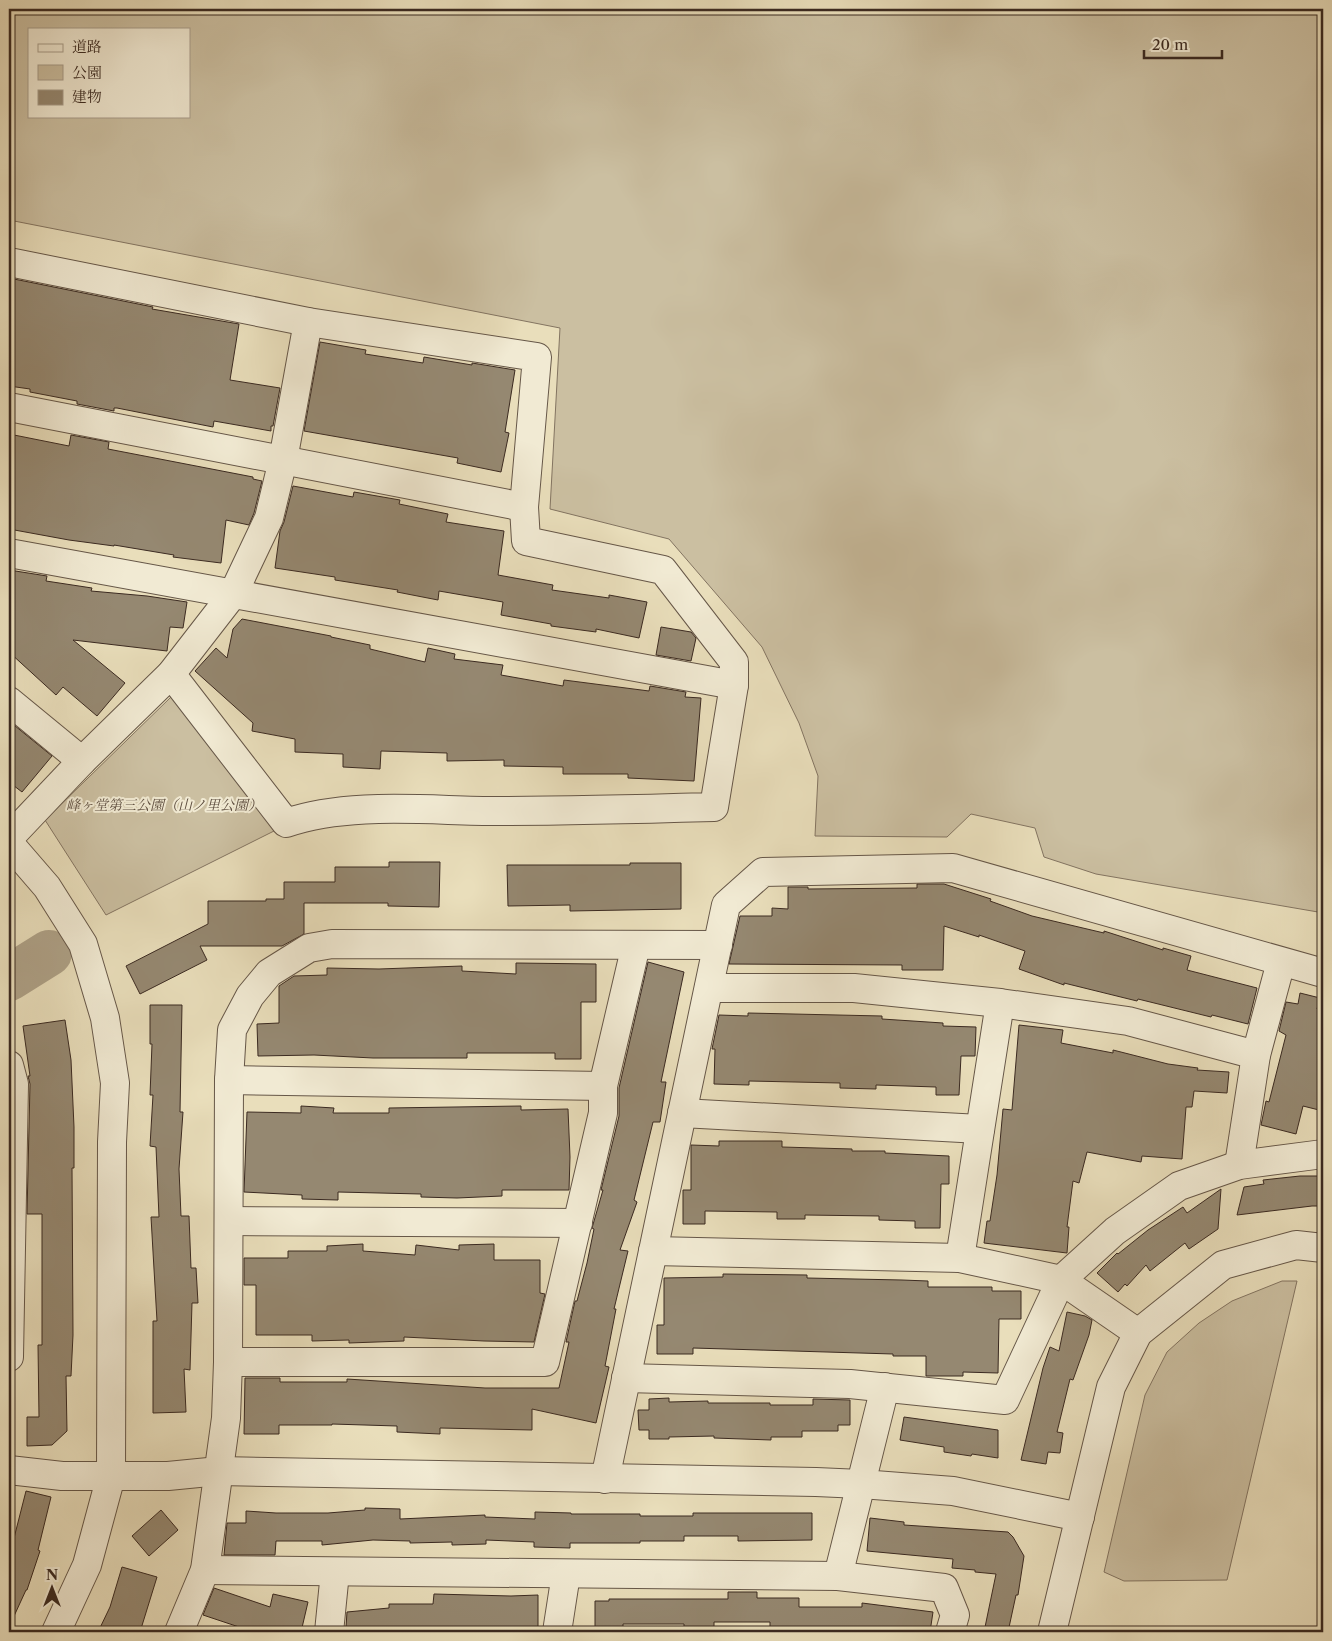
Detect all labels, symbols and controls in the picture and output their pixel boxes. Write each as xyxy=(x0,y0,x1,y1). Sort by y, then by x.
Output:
legend xyxy=(28,28,190,118)
scale bar xyxy=(1144,28,1222,60)
text: 20 m xyxy=(1152,35,1188,54)
text: 道路 xyxy=(72,37,102,56)
text: 公園 xyxy=(72,63,102,82)
text: 建物 xyxy=(72,87,102,106)
park label: 峰ヶ堂第三公園（山ノ里公園） xyxy=(66,796,262,814)
north arrow xyxy=(28,1564,78,1614)
text: N xyxy=(46,1566,58,1584)

